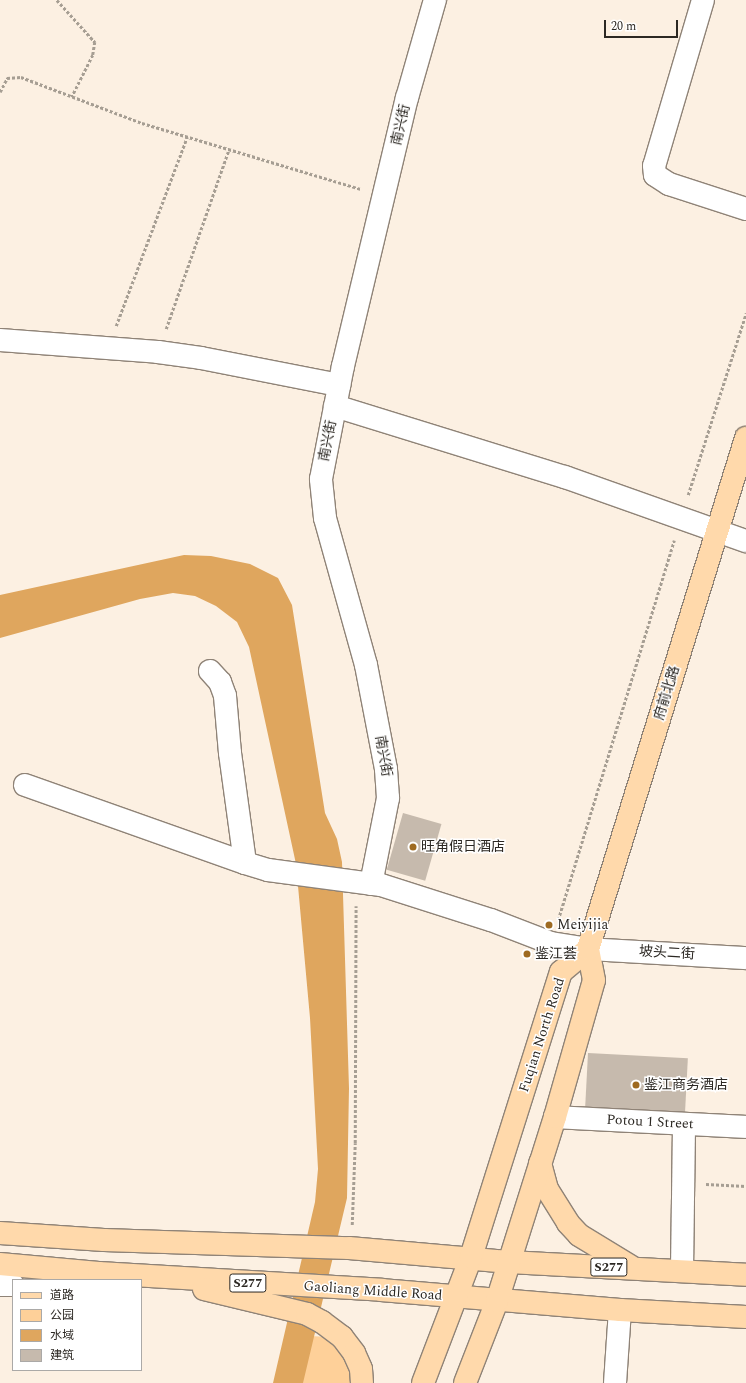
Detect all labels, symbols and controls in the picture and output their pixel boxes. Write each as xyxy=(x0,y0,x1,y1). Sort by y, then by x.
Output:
scale bar xyxy=(606,12,680,38)
text: 20 m xyxy=(611,17,636,36)
street label: 南兴街 xyxy=(388,103,414,147)
street label: 南兴街 xyxy=(316,419,340,463)
street label: 府前北路 xyxy=(651,664,683,722)
street label: 南兴街 xyxy=(371,734,395,778)
place label: 旺角假日酒店 xyxy=(421,839,505,855)
marker: 旺角假日酒店 xyxy=(408,842,418,852)
place label: Meiyijia xyxy=(557,917,608,933)
marker: Meiyijia xyxy=(544,920,554,930)
street label: 坡头二街 xyxy=(639,943,695,963)
place label: 鉴江荟 xyxy=(535,946,577,962)
marker: 鉴江荟 xyxy=(522,949,532,959)
street label: Fuqian North Road xyxy=(516,976,568,1094)
place label: 鉴江商务酒店 xyxy=(644,1077,728,1093)
marker: 鉴江商务酒店 xyxy=(631,1080,641,1090)
street label: Potou 1 Street xyxy=(606,1111,694,1133)
road number: S277 xyxy=(590,1256,628,1278)
road number: S277 xyxy=(229,1272,267,1294)
street label: Gaoliang Middle Road xyxy=(303,1278,443,1304)
legend xyxy=(12,1279,142,1371)
text: 道路 xyxy=(50,1286,74,1305)
text: 公园 xyxy=(50,1306,74,1325)
text: 水域 xyxy=(50,1326,74,1345)
text: 建筑 xyxy=(50,1346,74,1365)

